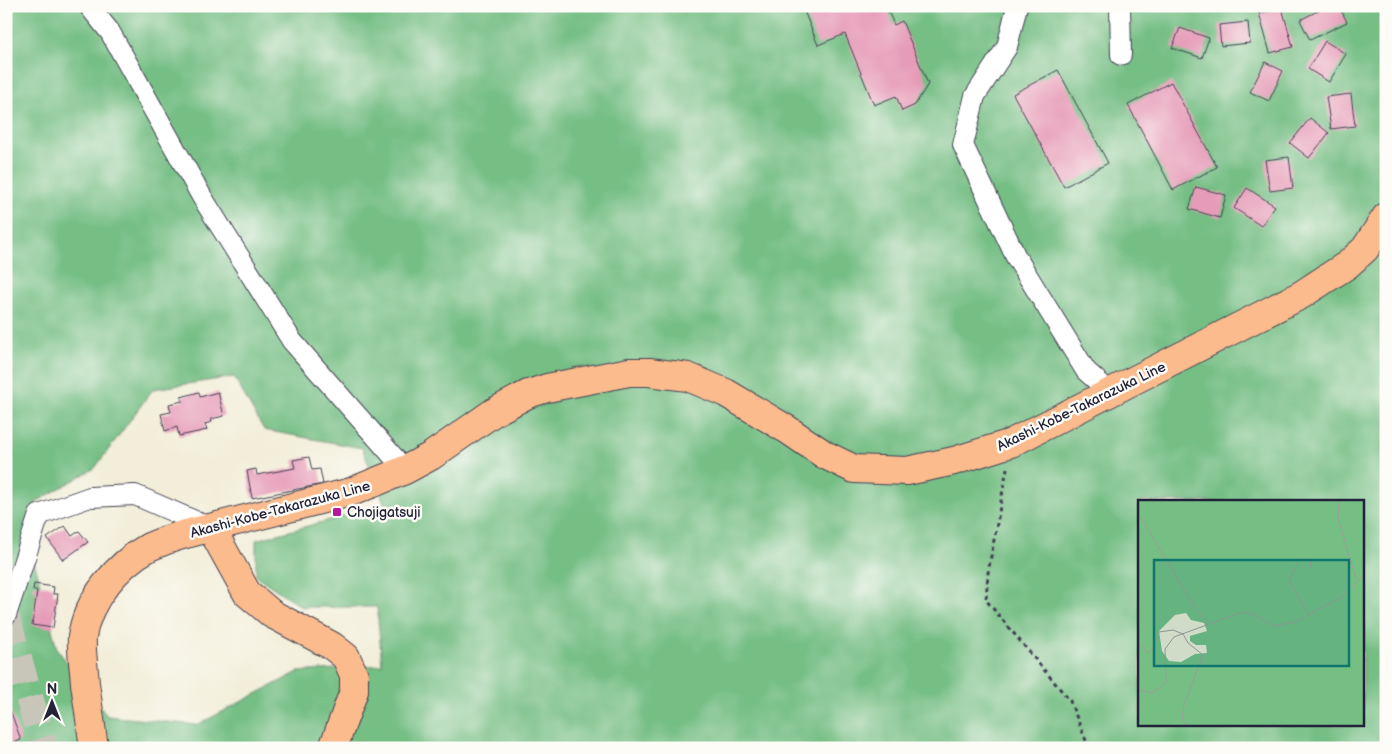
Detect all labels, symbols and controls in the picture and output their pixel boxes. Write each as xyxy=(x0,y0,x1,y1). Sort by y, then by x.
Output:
street label: Akashi-Kobe-Takarazuka Line xyxy=(994,358,1168,455)
street label: Akashi-Kobe-Takarazuka Line xyxy=(188,477,372,542)
inset map xyxy=(1138,500,1364,726)
place label: Chojigatsuji xyxy=(347,504,421,521)
marker: Chojigatsuji xyxy=(331,506,343,518)
north arrow xyxy=(28,676,78,726)
text: N xyxy=(47,681,57,698)

